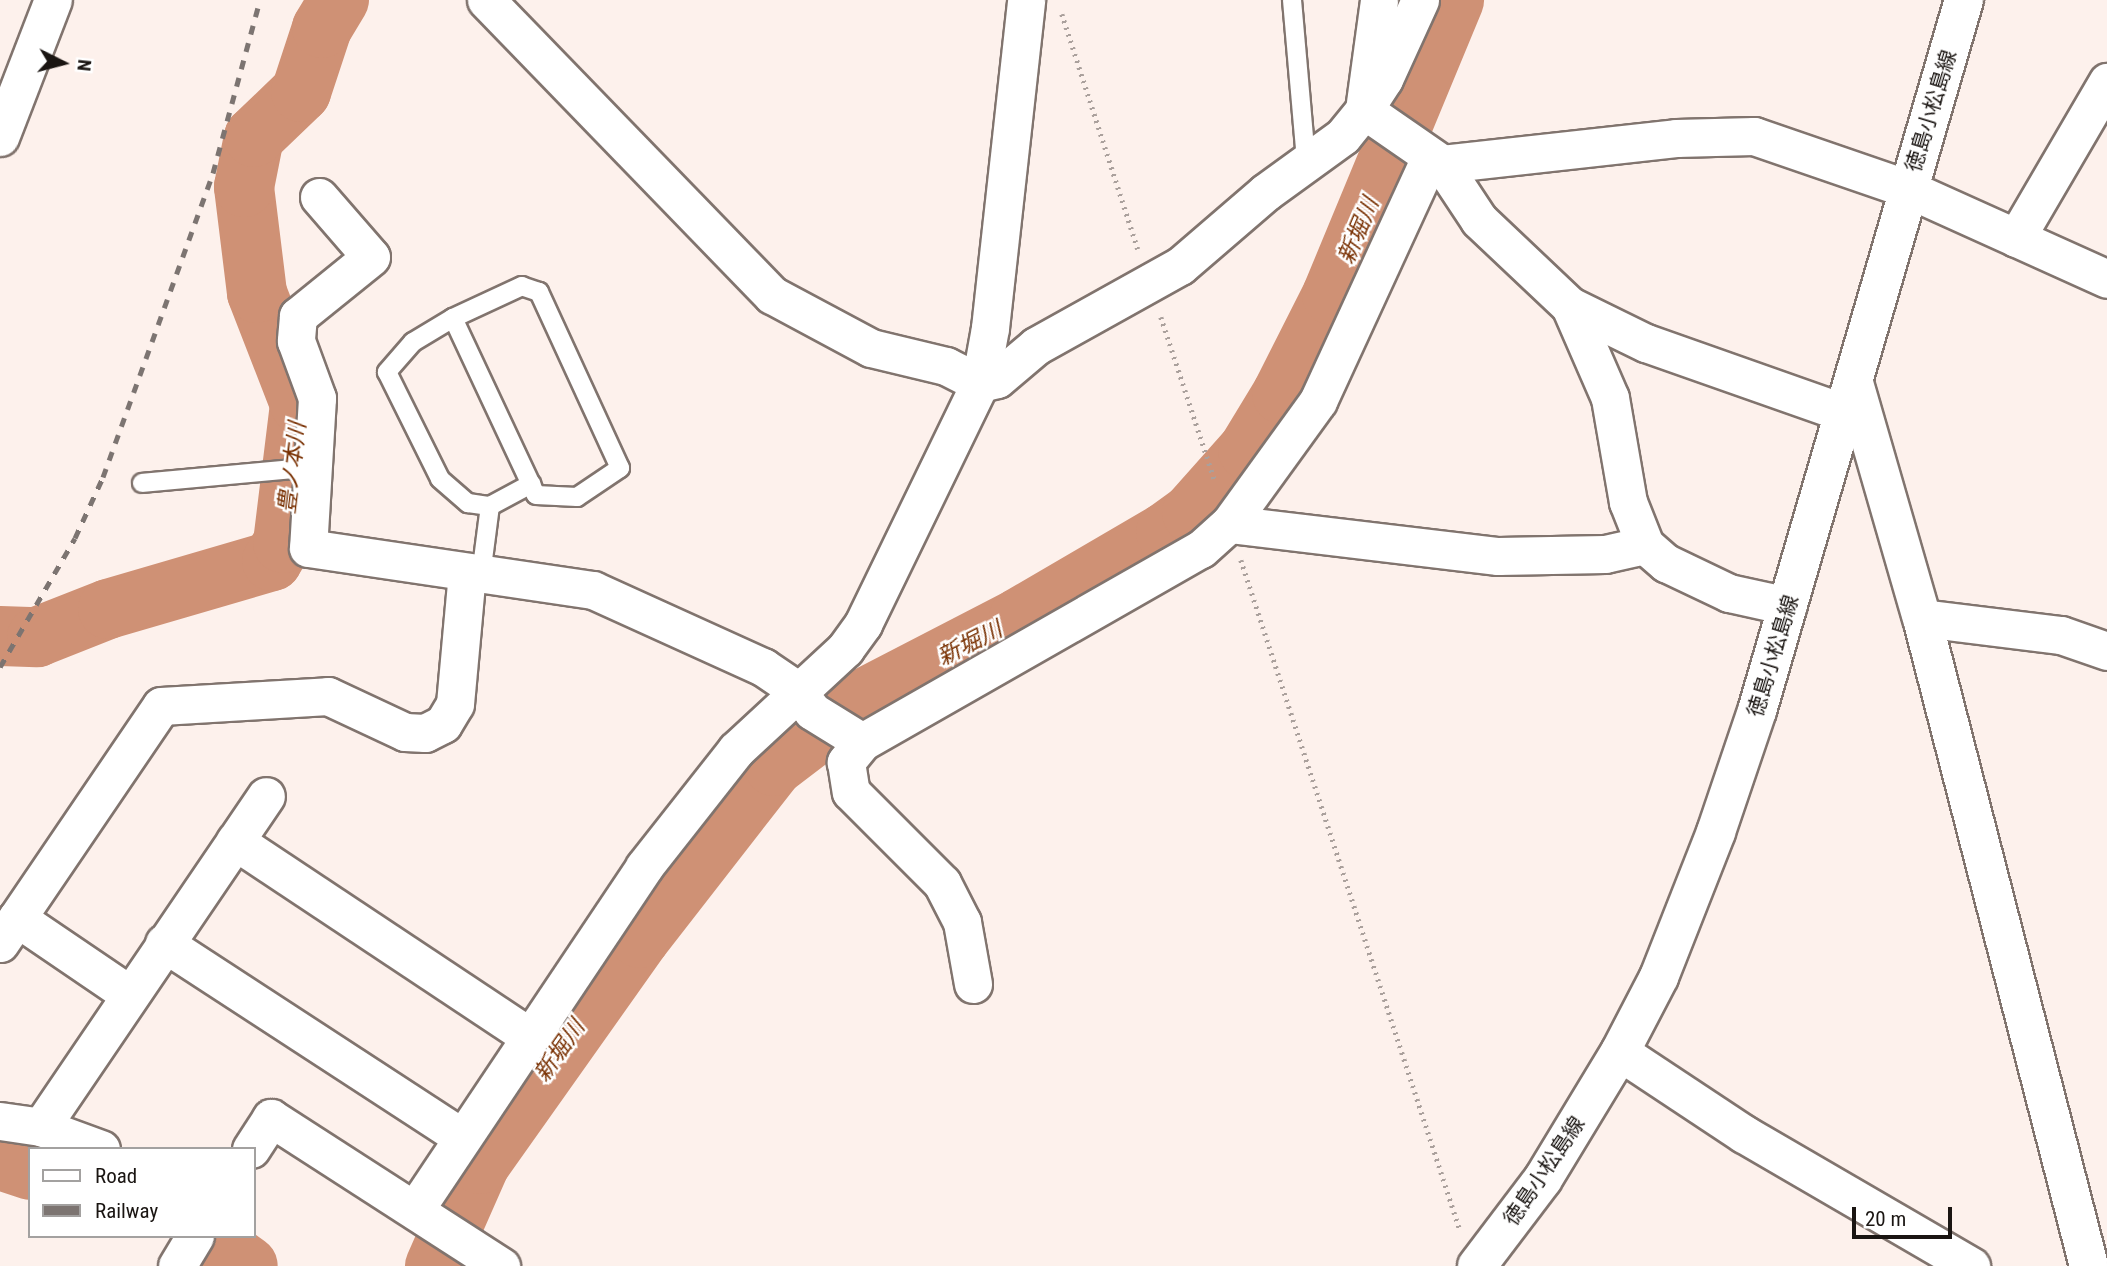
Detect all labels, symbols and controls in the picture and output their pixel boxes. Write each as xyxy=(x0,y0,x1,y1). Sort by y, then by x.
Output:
north arrow xyxy=(28,28,98,98)
street label: 徳島小松島線 xyxy=(1901,47,1961,175)
text: N xyxy=(72,58,96,72)
water label: 新堀川 xyxy=(1333,194,1385,268)
water label: 豊ノ本川 xyxy=(274,421,312,515)
street label: 徳島小松島線 xyxy=(1743,592,1803,720)
water label: 新堀川 xyxy=(933,616,1007,672)
water label: 新堀川 xyxy=(529,1015,591,1087)
street label: 徳島小松島線 xyxy=(1498,1112,1590,1230)
legend xyxy=(28,1147,256,1238)
text: Road xyxy=(95,1164,137,1188)
scale bar xyxy=(1855,1192,1955,1236)
text: Railway xyxy=(95,1199,158,1223)
text: 20 m xyxy=(1865,1207,1906,1231)

